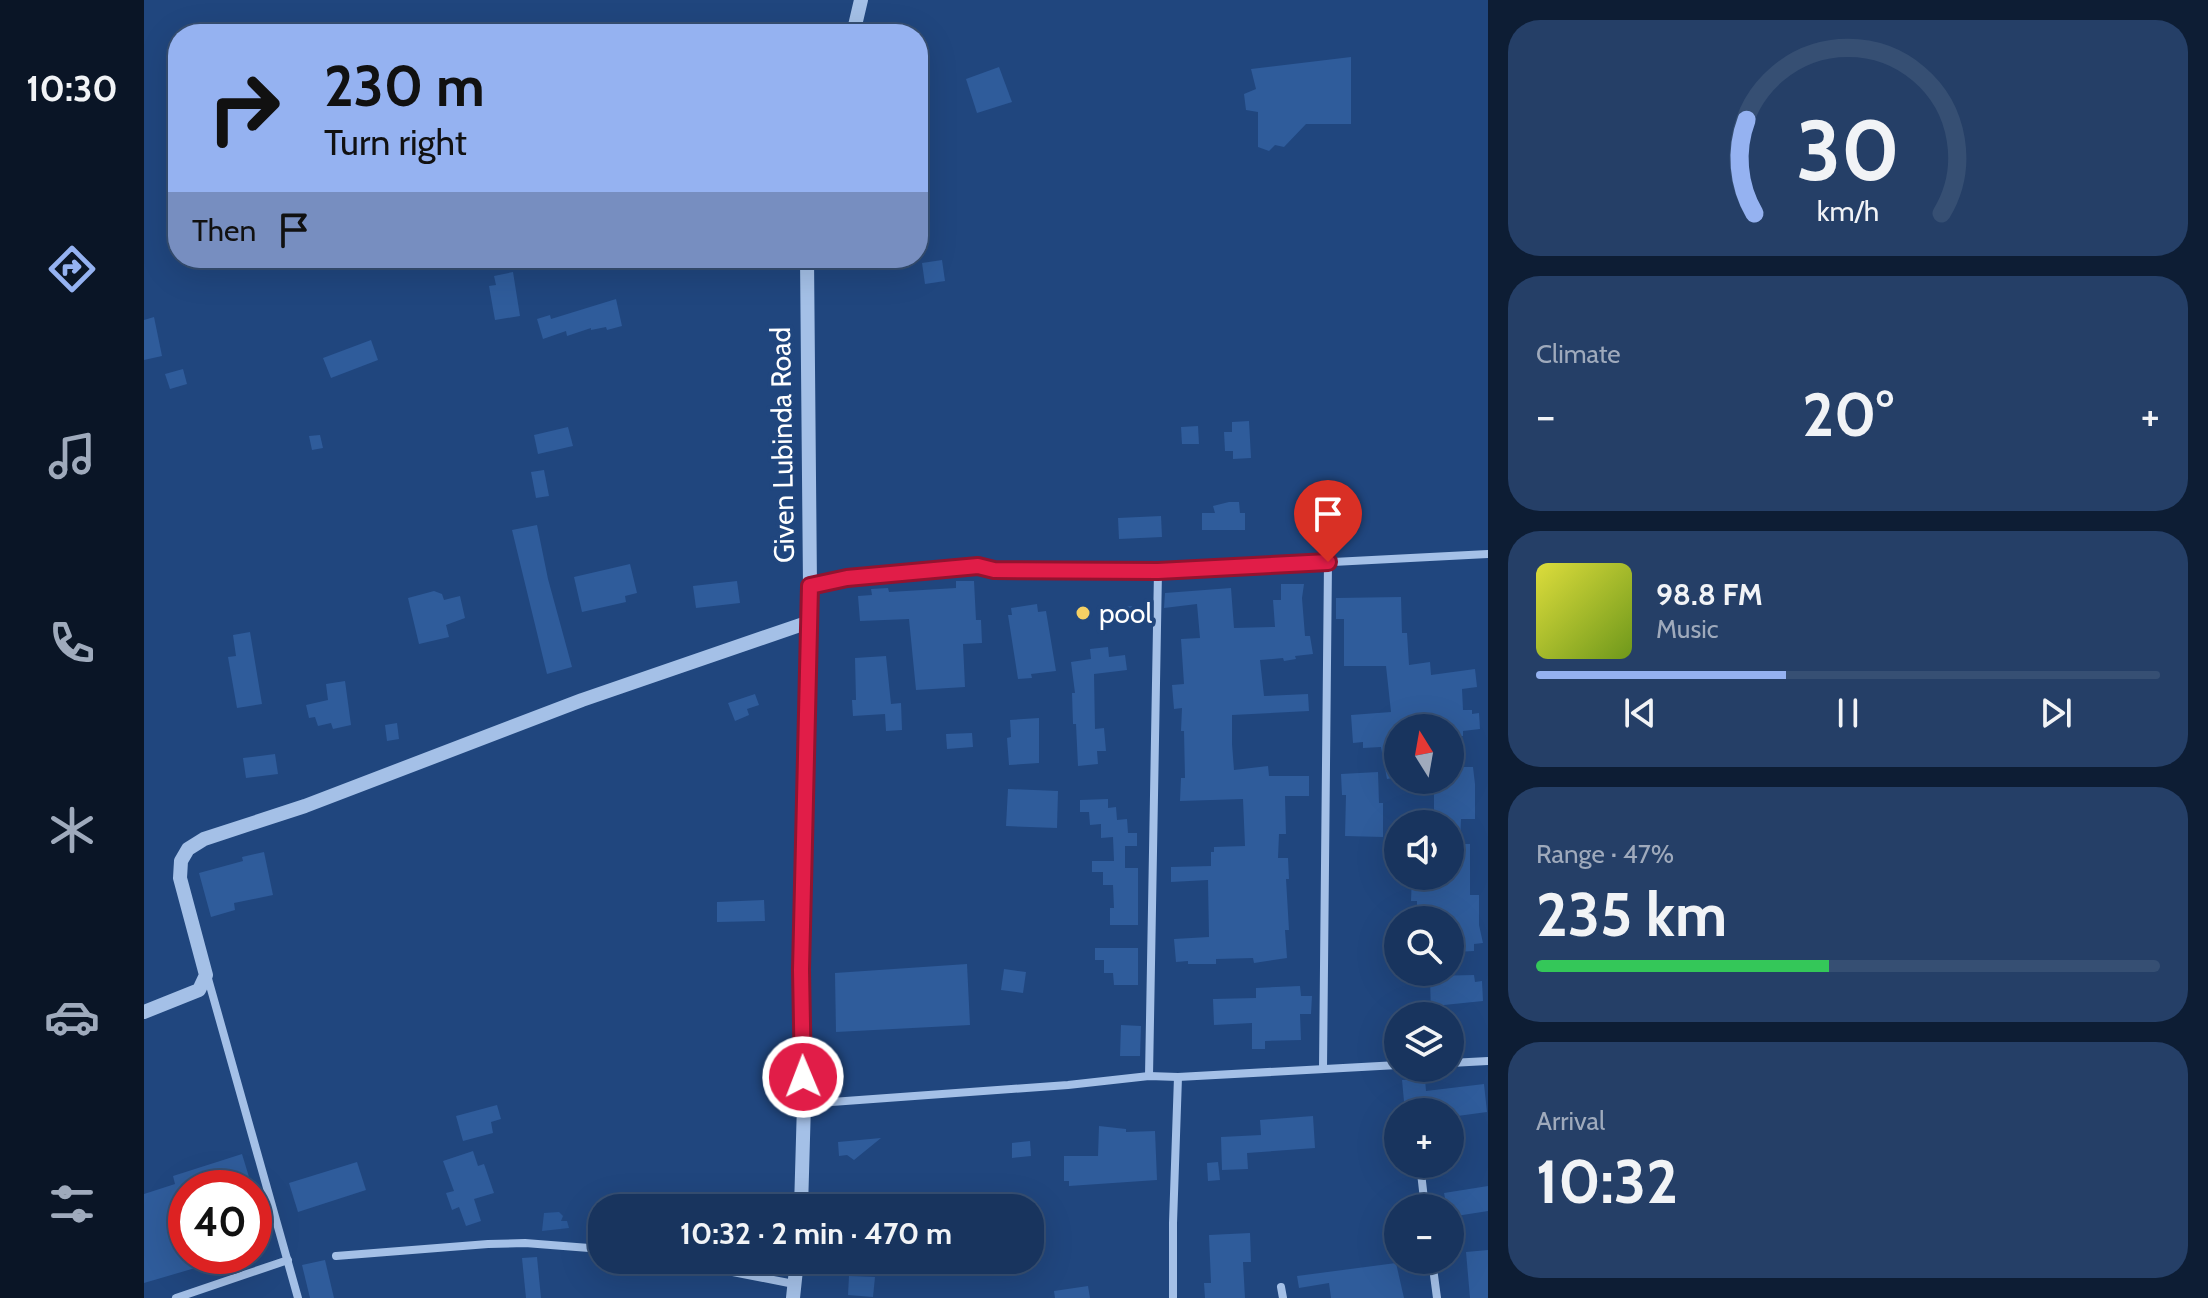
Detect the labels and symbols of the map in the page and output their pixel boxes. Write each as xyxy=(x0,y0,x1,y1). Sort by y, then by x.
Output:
street label: Given Lubinda Road xyxy=(763,327,801,563)
pin xyxy=(1294,480,1362,562)
place label: pool xyxy=(1099,596,1152,630)
marker: pool xyxy=(1074,604,1092,622)
north arrow xyxy=(1384,714,1464,794)
position arrow xyxy=(761,1035,845,1119)
speed limit sign: 40 xyxy=(168,1170,272,1274)

